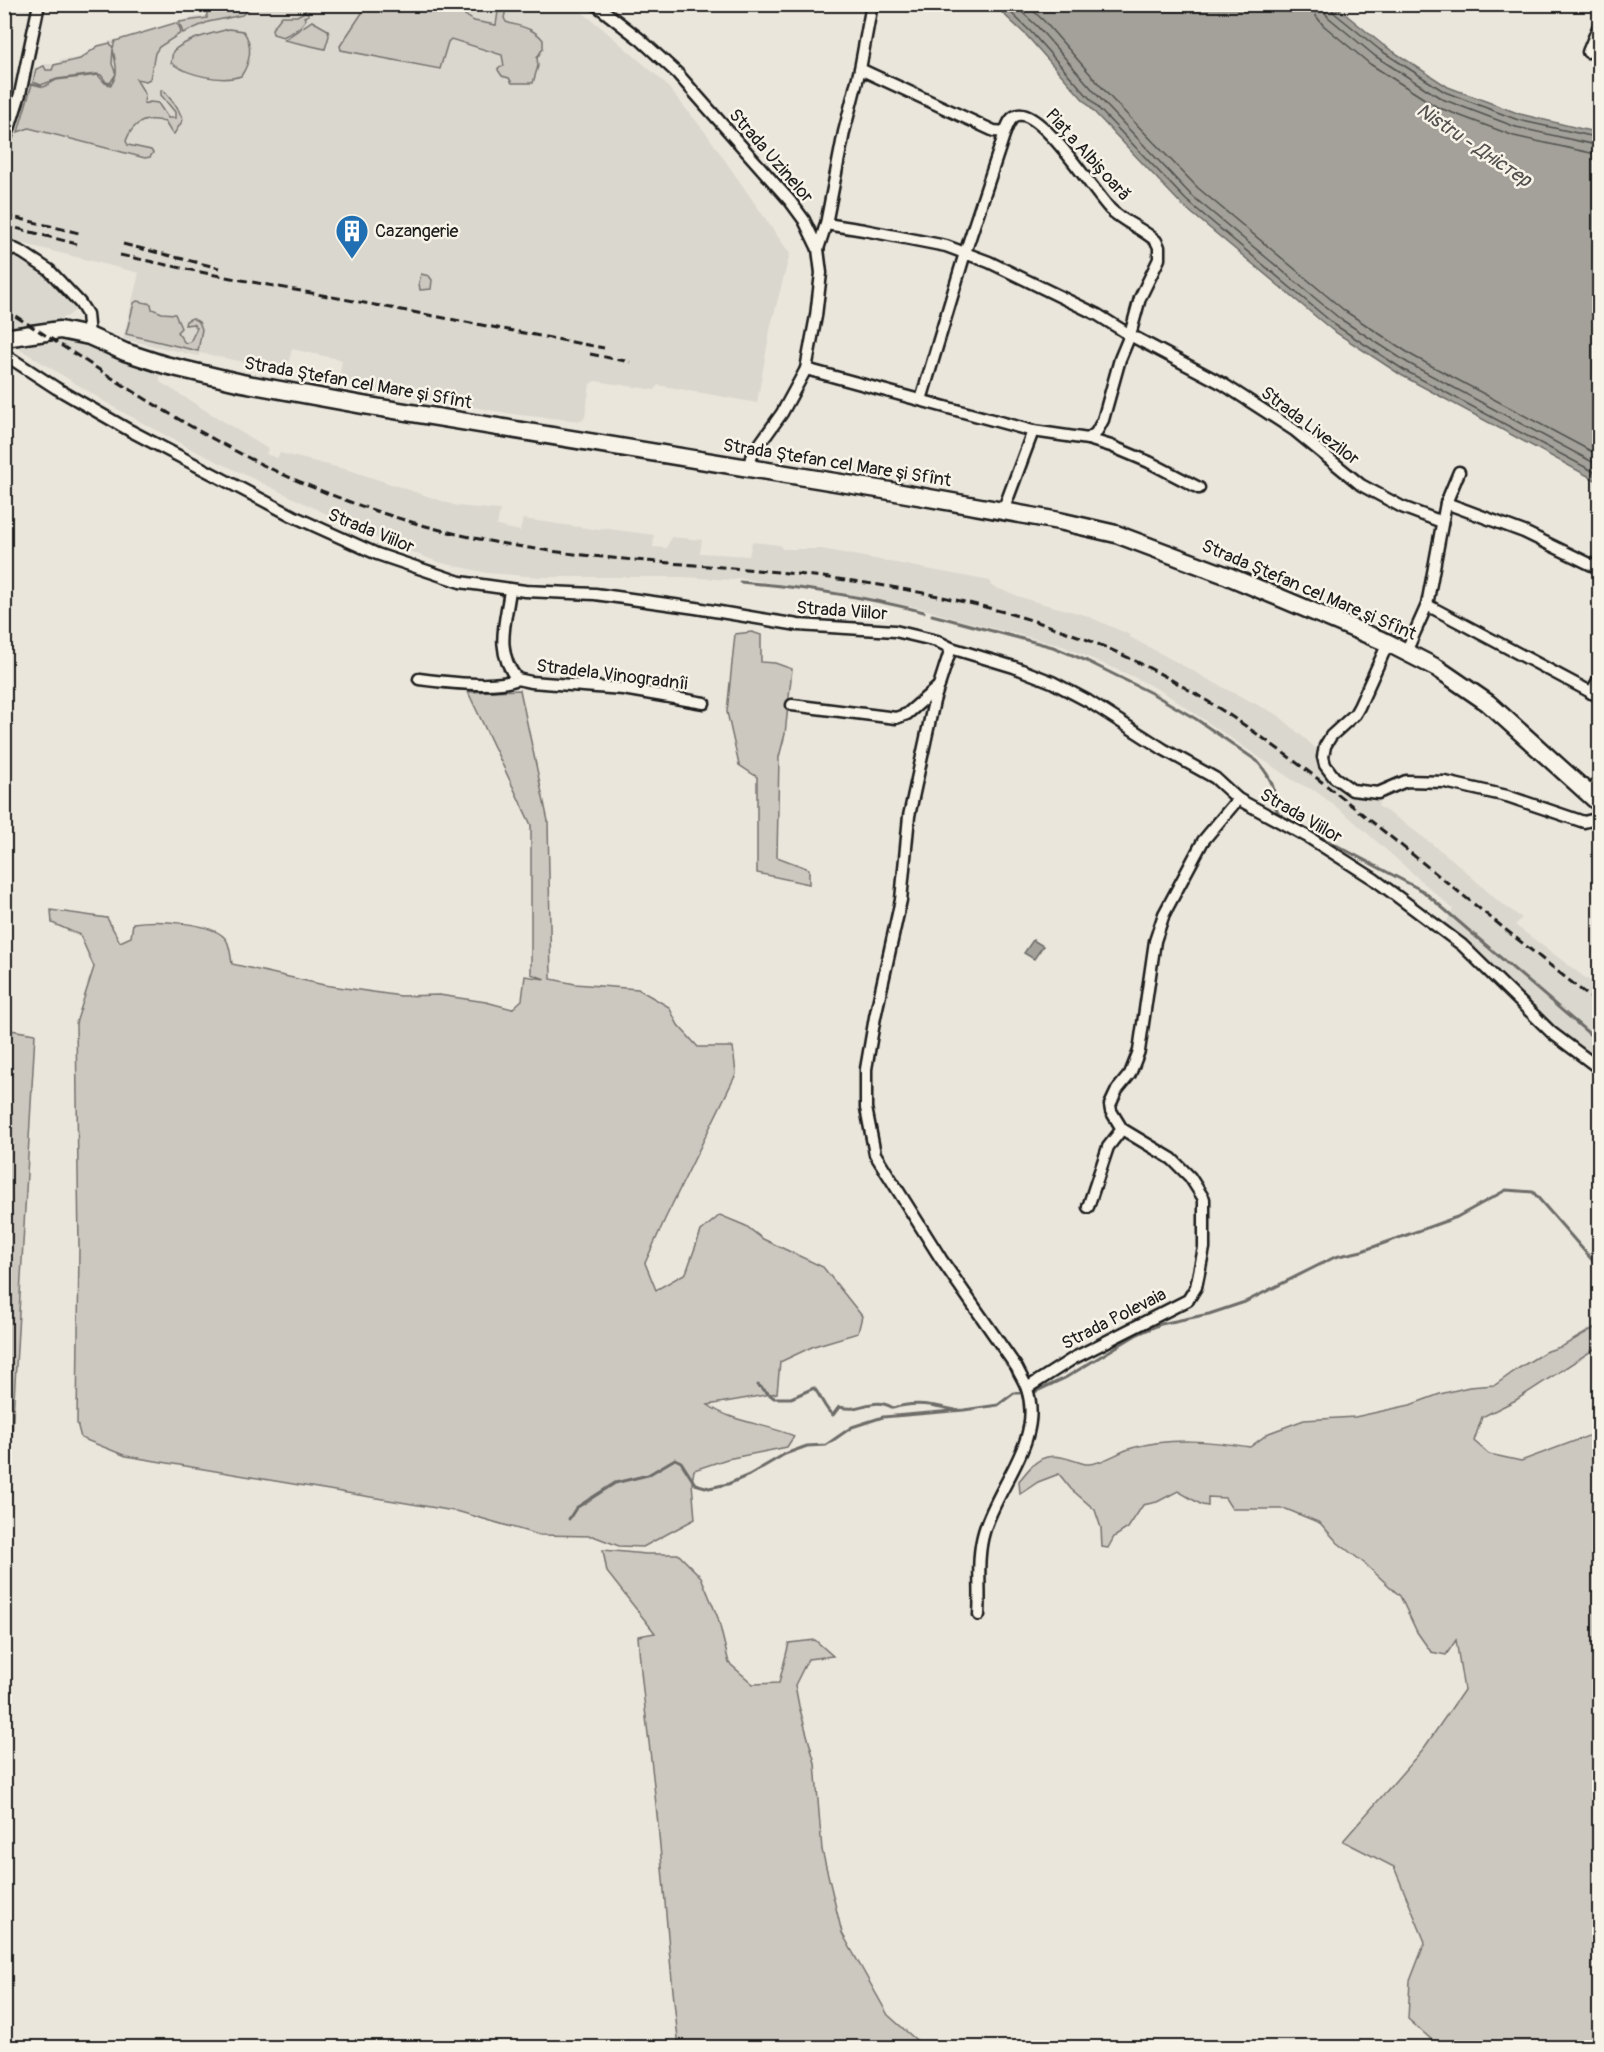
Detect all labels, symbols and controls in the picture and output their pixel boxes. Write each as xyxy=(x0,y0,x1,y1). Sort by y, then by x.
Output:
water label: Nistru - Дністер xyxy=(1412,97,1537,193)
street label: Strada Uzinelor xyxy=(724,104,819,208)
street label: Piața Albișoară xyxy=(1040,104,1136,206)
building icon: Cazangerie xyxy=(334,213,370,260)
place label: Cazangerie xyxy=(375,220,458,243)
street label: Strada Ştefan cel Mare şi Sfînt xyxy=(242,352,474,414)
street label: Strada Livezilor xyxy=(1256,381,1364,471)
street label: Strada Ştefan cel Mare şi Sfînt xyxy=(721,434,954,493)
street label: Strada Viilor xyxy=(324,503,418,559)
street label: Strada Ştefan cel Mare şi Sfînt xyxy=(1198,534,1420,646)
street label: Strada Viilor xyxy=(796,596,889,626)
street label: Stradela Vinogradnîi xyxy=(535,654,689,696)
street label: Strada Viilor xyxy=(1256,783,1347,849)
street label: Strada Polevaia xyxy=(1058,1283,1170,1355)

